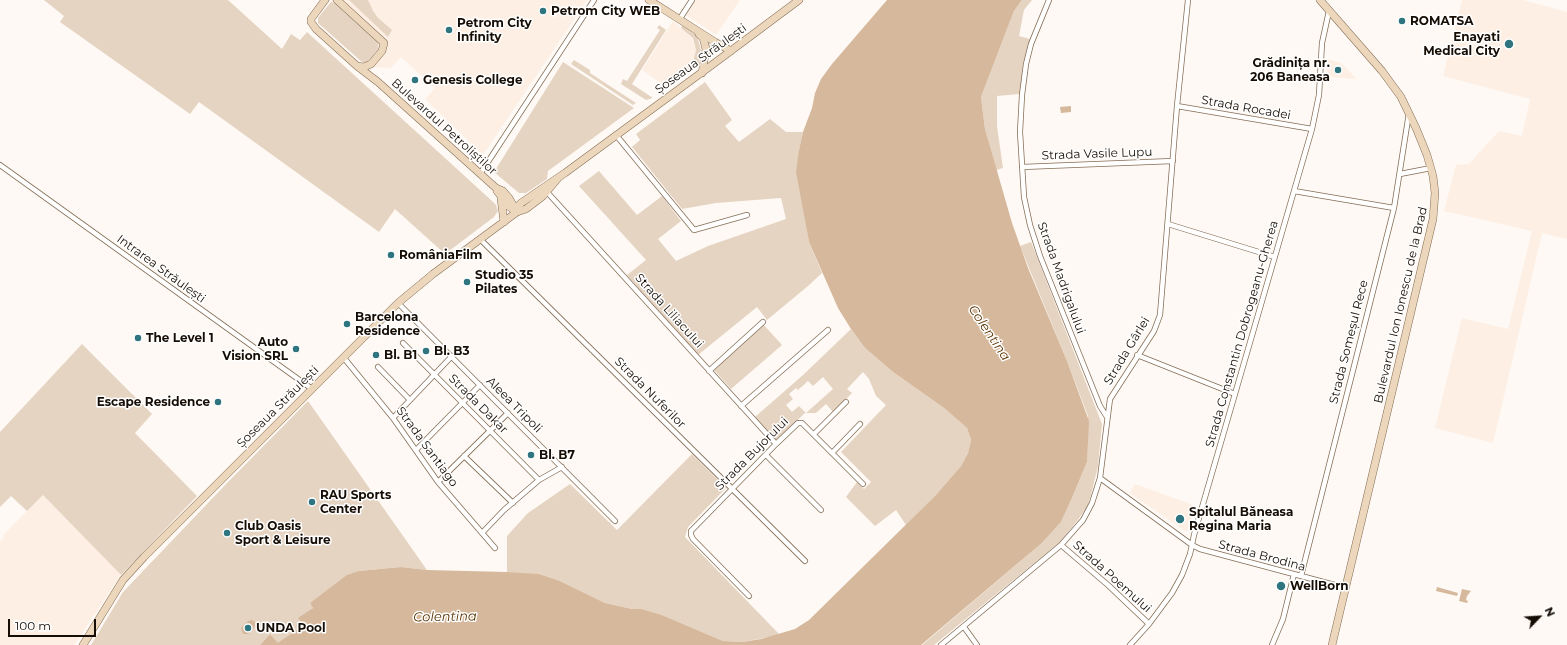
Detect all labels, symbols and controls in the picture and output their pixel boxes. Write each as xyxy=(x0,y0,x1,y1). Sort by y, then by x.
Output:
place label: Petrom City WEB xyxy=(551,4,660,18)
marker: Petrom City WEB xyxy=(538,6,548,16)
place label: ROMATSA xyxy=(1410,14,1473,28)
place label: Petrom City Infinity xyxy=(457,16,532,44)
marker: ROMATSA xyxy=(1397,16,1407,26)
street label: Șoseaua Străulești xyxy=(653,21,749,97)
marker: Petrom City Infinity xyxy=(444,25,454,35)
place label: Enayati Medical City xyxy=(1423,30,1500,58)
marker: Enayati Medical City xyxy=(1503,38,1515,50)
place label: Grădinița nr. 206 Baneasa xyxy=(1250,56,1330,84)
marker: Grădinița nr. 206 Baneasa xyxy=(1333,65,1343,75)
place label: Genesis College xyxy=(423,73,523,87)
marker: Genesis College xyxy=(410,75,420,85)
street label: Bulevardul Petroliștilor xyxy=(388,76,500,178)
street label: Strada Rocadei xyxy=(1200,93,1292,123)
street label: Strada Vasile Lupu xyxy=(1041,145,1153,163)
street label: Bulevardul Ion Ionescu de la Brad xyxy=(1371,205,1431,405)
street label: Strada Constantin Dobrogeanu-Gherea xyxy=(1203,219,1281,449)
street label: Strada Madrigalului xyxy=(1034,220,1088,336)
street label: Intrarea Străulești xyxy=(114,232,208,306)
place label: RomâniaFilm xyxy=(399,248,482,262)
marker: RomâniaFilm xyxy=(386,250,396,260)
place label: Studio 35 Pilates xyxy=(475,268,533,296)
street label: Strada Liliacului xyxy=(632,271,706,351)
marker: Studio 35 Pilates xyxy=(462,277,472,287)
street label: Strada Someșul Rece xyxy=(1327,279,1371,405)
water label: Colentina xyxy=(965,302,1013,364)
place label: Barcelona Residence xyxy=(355,310,420,338)
street label: Strada Gârlei xyxy=(1101,314,1153,388)
marker: Barcelona Residence xyxy=(342,319,352,329)
place label: The Level 1 xyxy=(146,331,214,345)
marker: The Level 1 xyxy=(133,333,143,343)
place label: Auto Vision SRL xyxy=(222,335,288,363)
marker: Auto Vision SRL xyxy=(291,344,301,354)
place label: Bl. B3 xyxy=(434,344,470,358)
marker: Bl. B3 xyxy=(421,346,431,356)
place label: Bl. B1 xyxy=(384,348,417,362)
marker: Bl. B1 xyxy=(371,350,381,360)
street label: Strada Nuferilor xyxy=(611,354,689,432)
street label: Șoseaua Străulești xyxy=(234,363,322,451)
street label: Strada Dakar xyxy=(445,371,511,437)
street label: Aleea Tripoli xyxy=(483,374,545,436)
place label: Escape Residence xyxy=(97,395,210,409)
marker: Escape Residence xyxy=(213,397,223,407)
street label: Strada Santiago xyxy=(393,404,461,490)
street label: Strada Bujorului xyxy=(712,414,792,494)
place label: Bl. B7 xyxy=(539,448,575,462)
marker: Bl. B7 xyxy=(526,450,536,460)
place label: RAU Sports Center xyxy=(320,488,391,516)
marker: RAU Sports Center xyxy=(307,497,317,507)
place label: Spitalul Băneasa Regina Maria xyxy=(1189,505,1293,533)
marker: Spitalul Băneasa Regina Maria xyxy=(1174,513,1186,525)
place label: Club Oasis Sport & Leisure xyxy=(235,519,331,547)
marker: Club Oasis Sport & Leisure xyxy=(222,528,232,538)
street label: Strada Brodina xyxy=(1217,537,1307,575)
street label: Strada Poemului xyxy=(1070,538,1154,616)
place label: WellBorn xyxy=(1290,579,1349,593)
marker: WellBorn xyxy=(1275,580,1287,592)
north arrow xyxy=(1519,597,1559,637)
text: N xyxy=(1542,605,1558,619)
water label: Colentina xyxy=(413,609,477,625)
scale bar xyxy=(10,611,98,637)
text: 100 m xyxy=(15,618,51,633)
place label: UNDA Pool xyxy=(256,621,326,635)
marker: UNDA Pool xyxy=(243,623,253,633)

